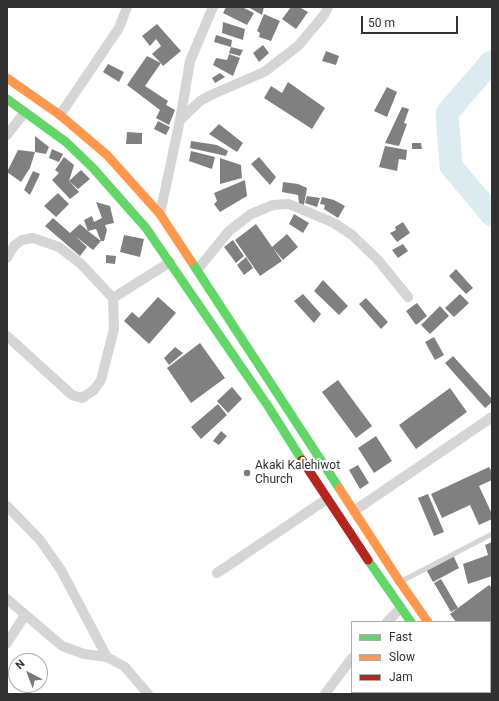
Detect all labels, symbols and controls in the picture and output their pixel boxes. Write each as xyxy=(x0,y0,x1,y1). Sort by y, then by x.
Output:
scale bar xyxy=(363,8,460,34)
text: 50 m xyxy=(368,16,395,30)
place label: Akaki Kalehiwot Church xyxy=(255,459,340,487)
marker: Akaki Kalehiwot Church xyxy=(242,468,252,478)
legend xyxy=(351,621,491,693)
text: Fast xyxy=(389,630,412,644)
text: Slow xyxy=(389,650,415,664)
north arrow xyxy=(8,653,48,693)
text: N xyxy=(13,657,28,672)
text: Jam xyxy=(389,670,413,684)

